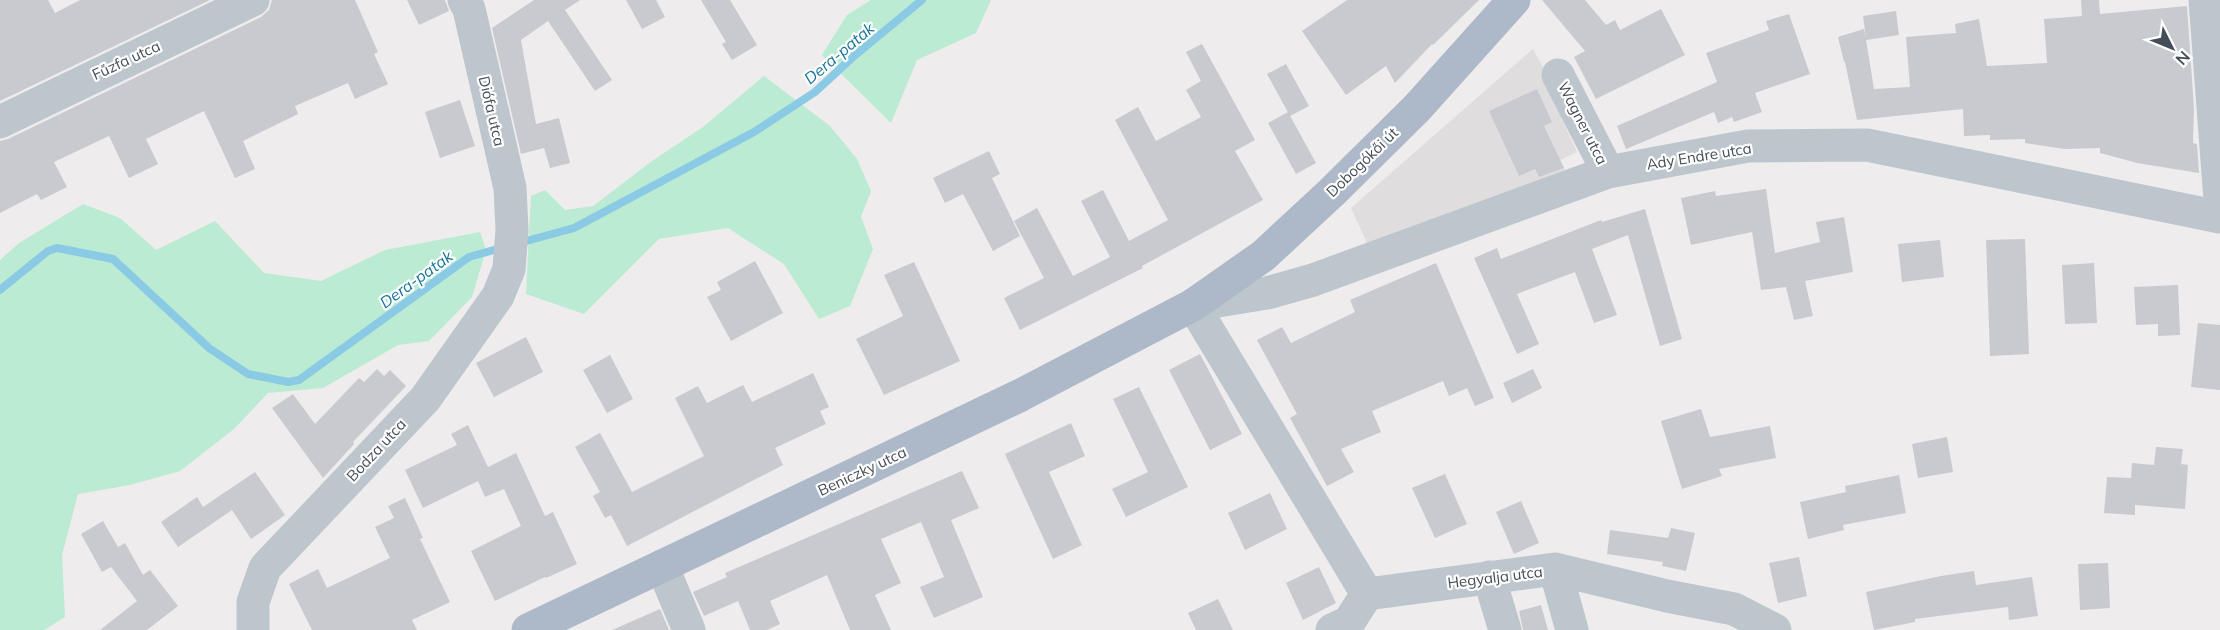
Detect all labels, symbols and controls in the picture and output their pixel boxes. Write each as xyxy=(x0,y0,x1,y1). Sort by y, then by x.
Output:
water label: Dera-patak xyxy=(800,17,879,88)
north arrow xyxy=(2142,18,2202,78)
street label: Fűzfa utca xyxy=(89,36,163,84)
text: N xyxy=(2172,47,2194,69)
street label: Diófa utca xyxy=(475,74,509,148)
street label: Wagner utca xyxy=(1554,78,1612,168)
street label: Dobogókői út xyxy=(1322,123,1402,201)
street label: Ady Endre utca xyxy=(1645,138,1753,174)
water label: Dera-patak xyxy=(376,245,457,312)
street label: Bodza utca xyxy=(342,415,410,485)
street label: Beniczky utca xyxy=(815,442,909,500)
street label: Hegyalja utca xyxy=(1446,562,1544,592)

